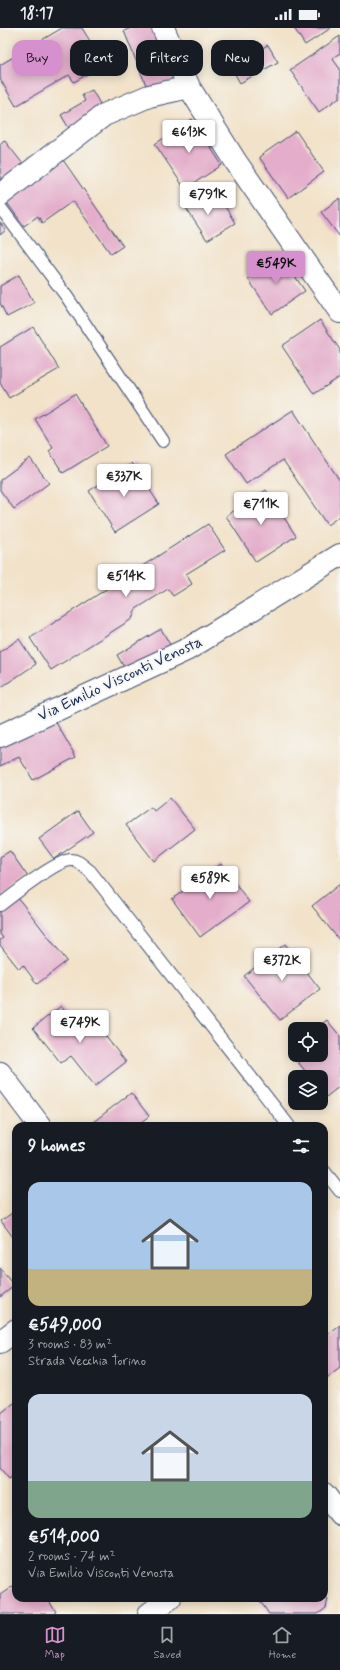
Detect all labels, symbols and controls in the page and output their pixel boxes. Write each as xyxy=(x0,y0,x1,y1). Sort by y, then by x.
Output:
text: 18:17 xyxy=(20,4,53,24)
chip: Buy xyxy=(12,40,62,76)
chip: Rent xyxy=(70,40,128,76)
chip: Filters xyxy=(136,40,203,76)
chip: New xyxy=(211,40,264,76)
pin: €613K xyxy=(161,120,217,154)
text: €613K xyxy=(171,124,207,141)
pin: €791K xyxy=(180,182,236,216)
text: €791K xyxy=(189,186,227,203)
pin: €549K xyxy=(248,251,304,285)
text: €549K xyxy=(256,255,296,272)
pin: €337K xyxy=(96,464,152,498)
text: €337K xyxy=(106,468,142,485)
pin: €711K xyxy=(233,492,289,526)
text: €711K xyxy=(243,496,279,513)
pin: €514K xyxy=(98,564,154,598)
text: €514K xyxy=(107,568,145,585)
street label: Via Emilio Visconti Venosta xyxy=(34,631,206,727)
pin: €589K xyxy=(182,866,238,900)
text: €589K xyxy=(190,870,230,887)
pin: €372K xyxy=(254,948,310,982)
text: €372K xyxy=(263,952,301,969)
pin: €749K xyxy=(52,1010,108,1044)
text: €749K xyxy=(60,1014,100,1031)
map controls xyxy=(288,1022,328,1110)
button: locate xyxy=(288,1022,328,1062)
button: layers xyxy=(288,1070,328,1110)
text: 9 homes xyxy=(28,1135,85,1157)
icon: filters xyxy=(290,1135,312,1157)
icon: home xyxy=(134,1208,206,1280)
text: €549,000 xyxy=(28,1314,102,1336)
text: 3 rooms · 83 m² xyxy=(28,1336,112,1353)
text: Strada Vecchia Torino xyxy=(28,1353,146,1370)
icon: home xyxy=(134,1420,206,1492)
text: €514,000 xyxy=(28,1526,100,1548)
text: 2 rooms · 74 m² xyxy=(28,1548,115,1565)
text: Via Emilio Visconti Venosta xyxy=(28,1565,174,1582)
tab: Map xyxy=(44,1624,66,1662)
tab: Saved xyxy=(153,1624,181,1662)
tab: Home xyxy=(269,1624,296,1662)

